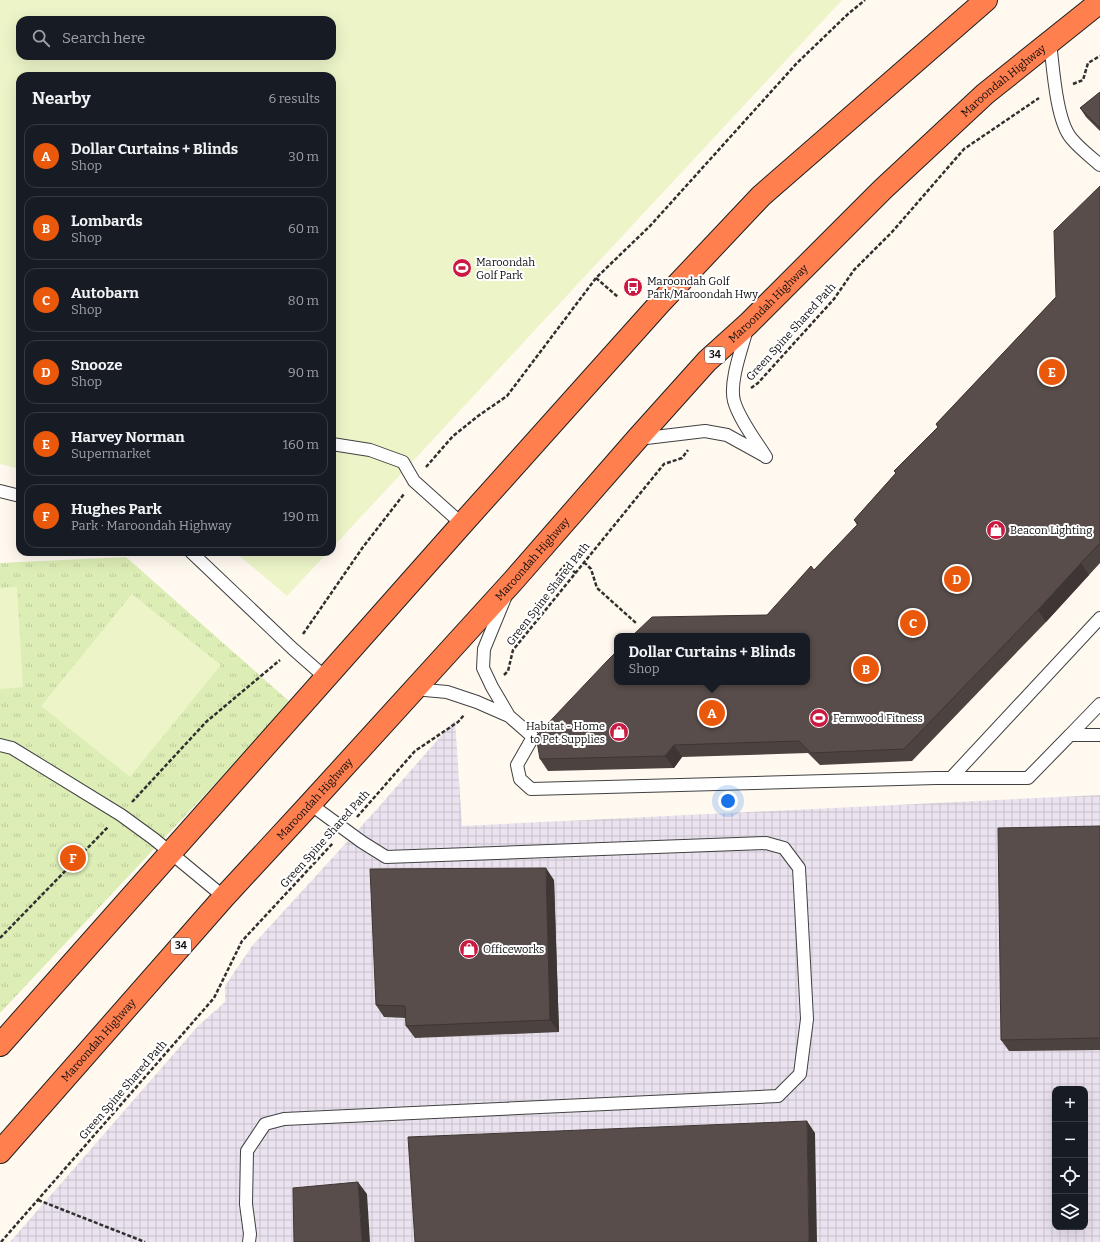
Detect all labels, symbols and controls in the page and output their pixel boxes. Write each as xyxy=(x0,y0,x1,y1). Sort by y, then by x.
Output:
search box xyxy=(16,16,336,60)
icon: search xyxy=(30,27,52,49)
text: Search here xyxy=(62,29,145,47)
street label: Maroondah Highway xyxy=(958,42,1048,120)
text: Nearby xyxy=(32,88,91,109)
text: 6 results xyxy=(268,91,320,106)
text: Dollar Curtains + Blinds xyxy=(71,140,238,158)
text: A xyxy=(41,149,51,164)
text: 30 m xyxy=(288,149,319,164)
text: Shop xyxy=(71,158,102,173)
text: Lombards xyxy=(71,212,143,230)
text: B xyxy=(42,221,50,236)
text: 60 m xyxy=(288,221,319,236)
text: Shop xyxy=(71,230,102,245)
place label: Maroondah Golf Park xyxy=(476,256,535,282)
sports icon: Maroondah Golf Park xyxy=(451,257,473,279)
street label: Maroondah Highway xyxy=(726,261,811,345)
place label: Maroondah Golf Park/Maroondah Hwy xyxy=(647,275,758,301)
bus stop icon: Maroondah Golf Park/Maroondah Hwy xyxy=(622,276,644,298)
street label: Green Spine Shared Path xyxy=(744,280,838,384)
text: Autobarn xyxy=(71,284,139,302)
text: C xyxy=(42,293,50,308)
text: 80 m xyxy=(288,293,319,308)
text: Shop xyxy=(71,302,102,317)
road number: 34 xyxy=(705,347,725,363)
text: Snooze xyxy=(71,356,122,374)
pin: E xyxy=(1039,357,1065,387)
text: D xyxy=(41,365,51,380)
text: 90 m xyxy=(288,365,319,380)
text: Shop xyxy=(71,374,102,389)
text: Harvey Norman xyxy=(71,428,185,446)
text: E xyxy=(42,437,50,452)
text: 160 m xyxy=(283,437,319,452)
text: Supermarket xyxy=(71,446,151,461)
text: Hughes Park xyxy=(71,500,162,518)
text: F xyxy=(42,509,50,524)
text: 190 m xyxy=(283,509,319,524)
street label: Maroondah Highway xyxy=(492,515,572,603)
text: Park · Maroondah Highway xyxy=(71,518,232,533)
shop icon: Beacon Lighting xyxy=(985,519,1007,541)
place label: Beacon Lighting xyxy=(1010,524,1092,537)
street label: Green Spine Shared Path xyxy=(504,540,592,648)
pin: D xyxy=(944,564,970,594)
pin: C xyxy=(900,608,926,638)
popup xyxy=(614,633,810,685)
text: Dollar Curtains + Blinds xyxy=(628,643,796,661)
pin: B xyxy=(853,654,879,684)
text: Shop xyxy=(628,661,660,676)
pin: A xyxy=(699,698,725,728)
sports icon: Fernwood Fitness xyxy=(808,707,830,729)
place label: Fernwood Fitness xyxy=(833,712,923,725)
place label: Habitat - Home to Pet Supplies xyxy=(526,720,605,746)
shop icon: Habitat - Home to Pet Supplies xyxy=(608,721,630,743)
street label: Maroondah Highway xyxy=(274,755,355,842)
street label: Green Spine Shared Path xyxy=(278,787,372,891)
your location xyxy=(718,791,738,811)
pin: F xyxy=(60,843,86,873)
road number: 34 xyxy=(171,938,191,954)
shop icon: Officeworks xyxy=(458,938,480,960)
place label: Officeworks xyxy=(483,943,544,956)
street label: Maroondah Highway xyxy=(58,996,138,1084)
street label: Green Spine Shared Path xyxy=(76,1038,170,1142)
map controls xyxy=(1052,1086,1088,1230)
button: + xyxy=(1052,1086,1088,1122)
button: − xyxy=(1052,1122,1088,1158)
button: locate xyxy=(1052,1158,1088,1194)
button: layers xyxy=(1052,1194,1088,1230)

